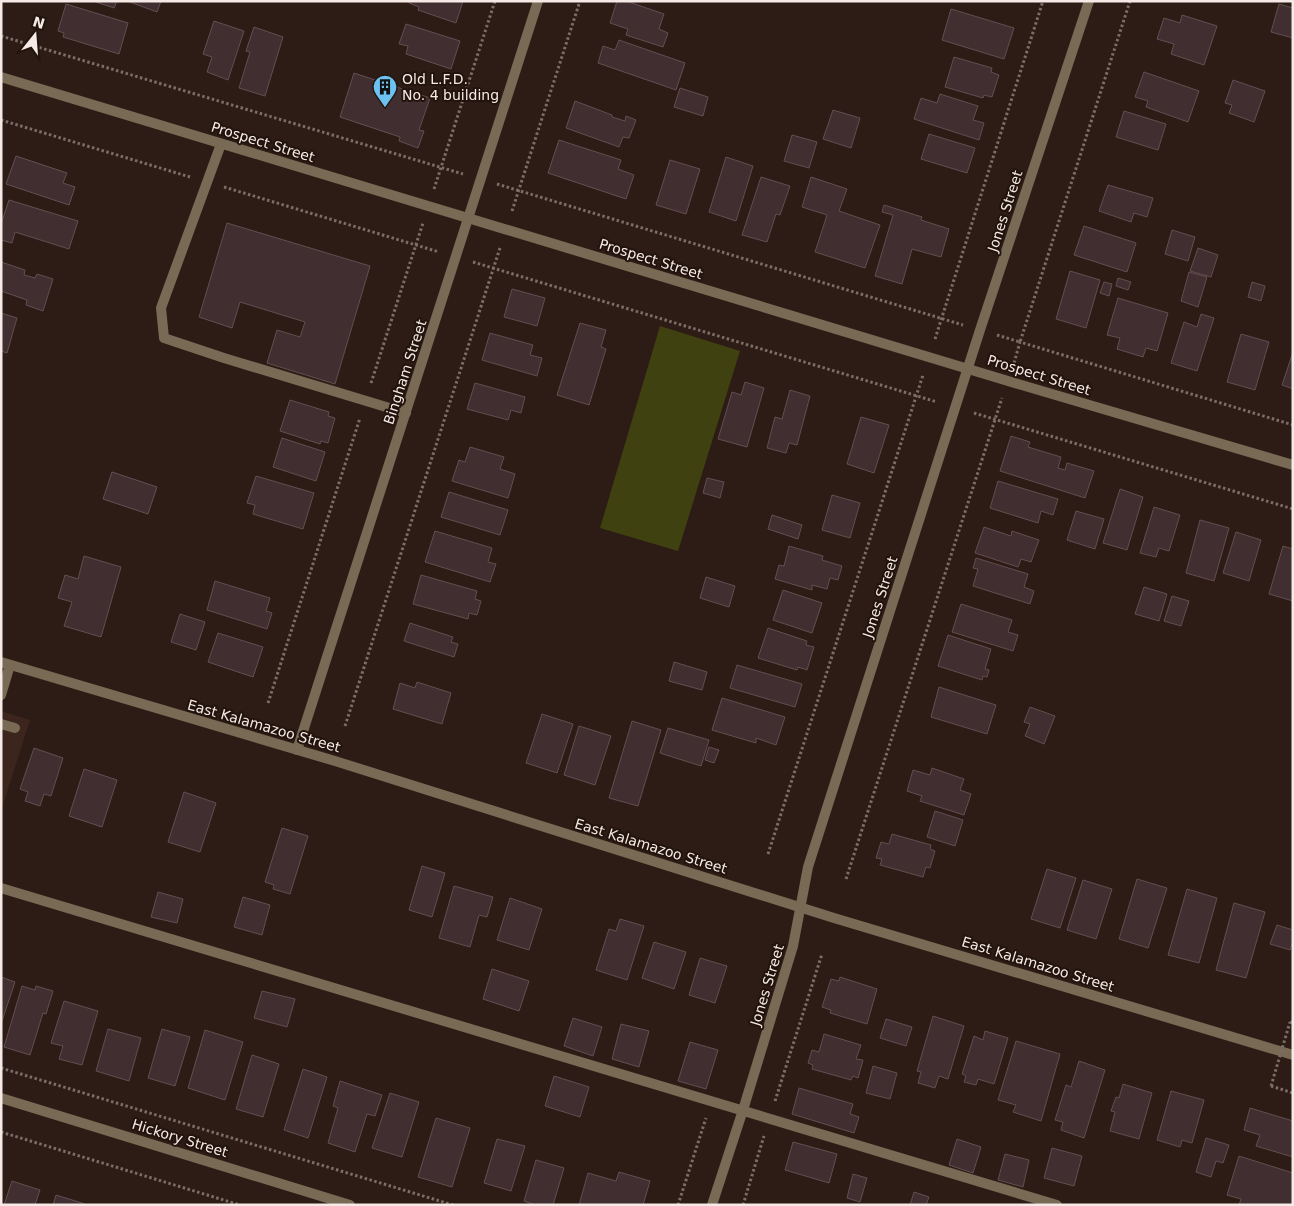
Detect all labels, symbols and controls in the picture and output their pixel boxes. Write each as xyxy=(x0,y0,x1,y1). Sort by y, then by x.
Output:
north arrow xyxy=(10,10,60,60)
text: N xyxy=(31,13,47,32)
place label: Old L.F.D. No. 4 building xyxy=(402,71,499,103)
building icon: Old L.F.D. No. 4 building xyxy=(372,74,398,108)
street label: Prospect Street xyxy=(209,119,317,165)
street label: Jones Street xyxy=(984,168,1026,255)
street label: Prospect Street xyxy=(597,236,705,282)
street label: Bingham Street xyxy=(380,317,430,426)
street label: Prospect Street xyxy=(985,352,1093,398)
street label: Jones Street xyxy=(859,554,901,641)
street label: East Kalamazoo Street xyxy=(186,696,343,756)
street label: East Kalamazoo Street xyxy=(573,815,730,877)
street label: East Kalamazoo Street xyxy=(960,933,1117,995)
street label: Jones Street xyxy=(747,942,787,1029)
street label: Hickory Street xyxy=(130,1116,230,1160)

